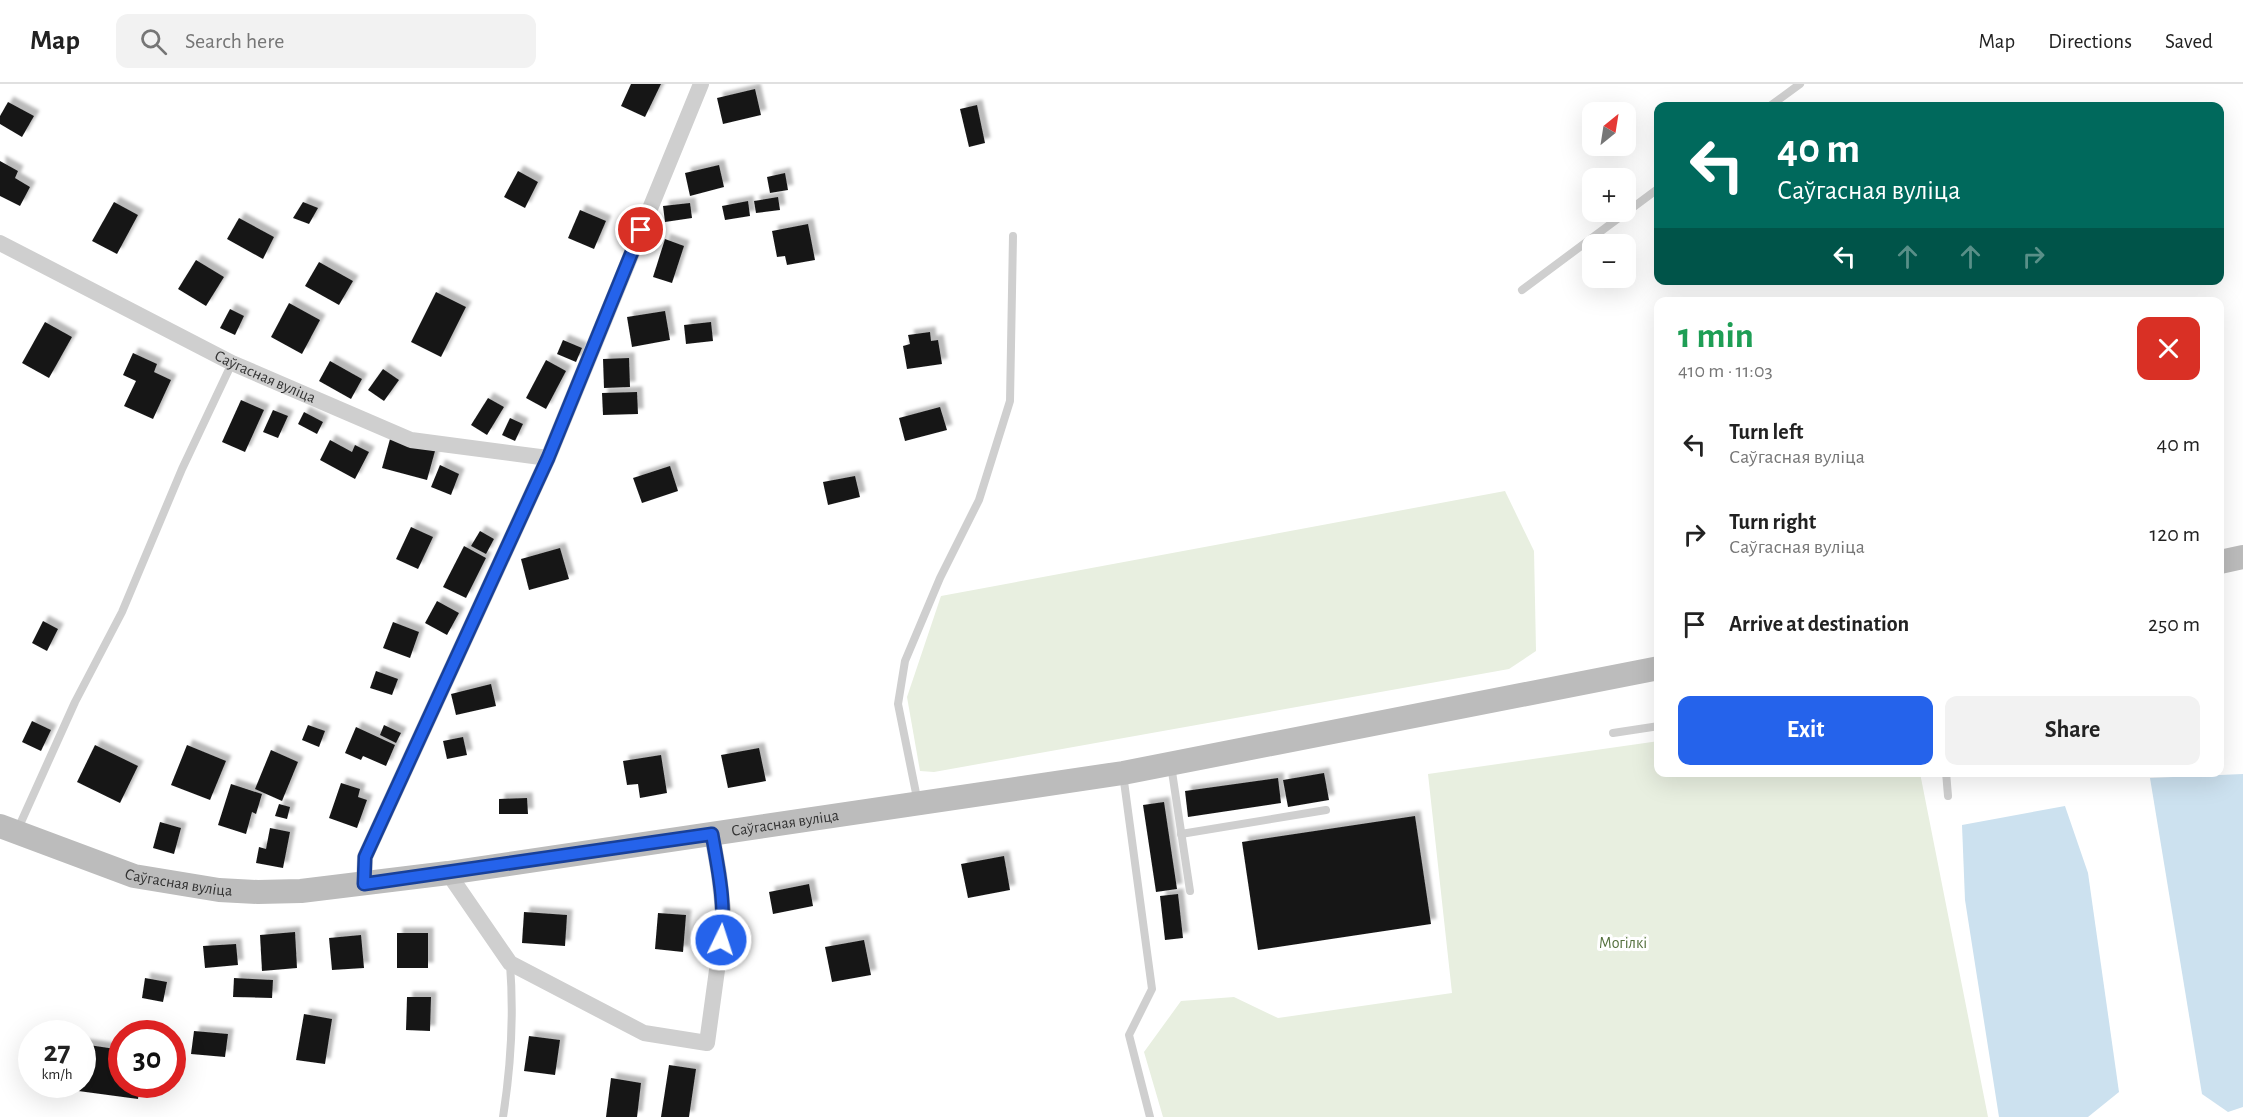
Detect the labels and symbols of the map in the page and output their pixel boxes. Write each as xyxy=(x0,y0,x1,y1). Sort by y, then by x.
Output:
north arrow xyxy=(1582,102,1636,156)
pin xyxy=(615,204,666,255)
street label: Саўгасная вуліца xyxy=(212,347,318,406)
street label: Саўгасная вуліца xyxy=(730,807,840,839)
street label: Саўгасная вуліца xyxy=(122,865,233,899)
position arrow xyxy=(689,908,753,972)
park label: Могілкі xyxy=(1599,935,1647,951)
speed limit sign: 30 xyxy=(108,1020,186,1098)

